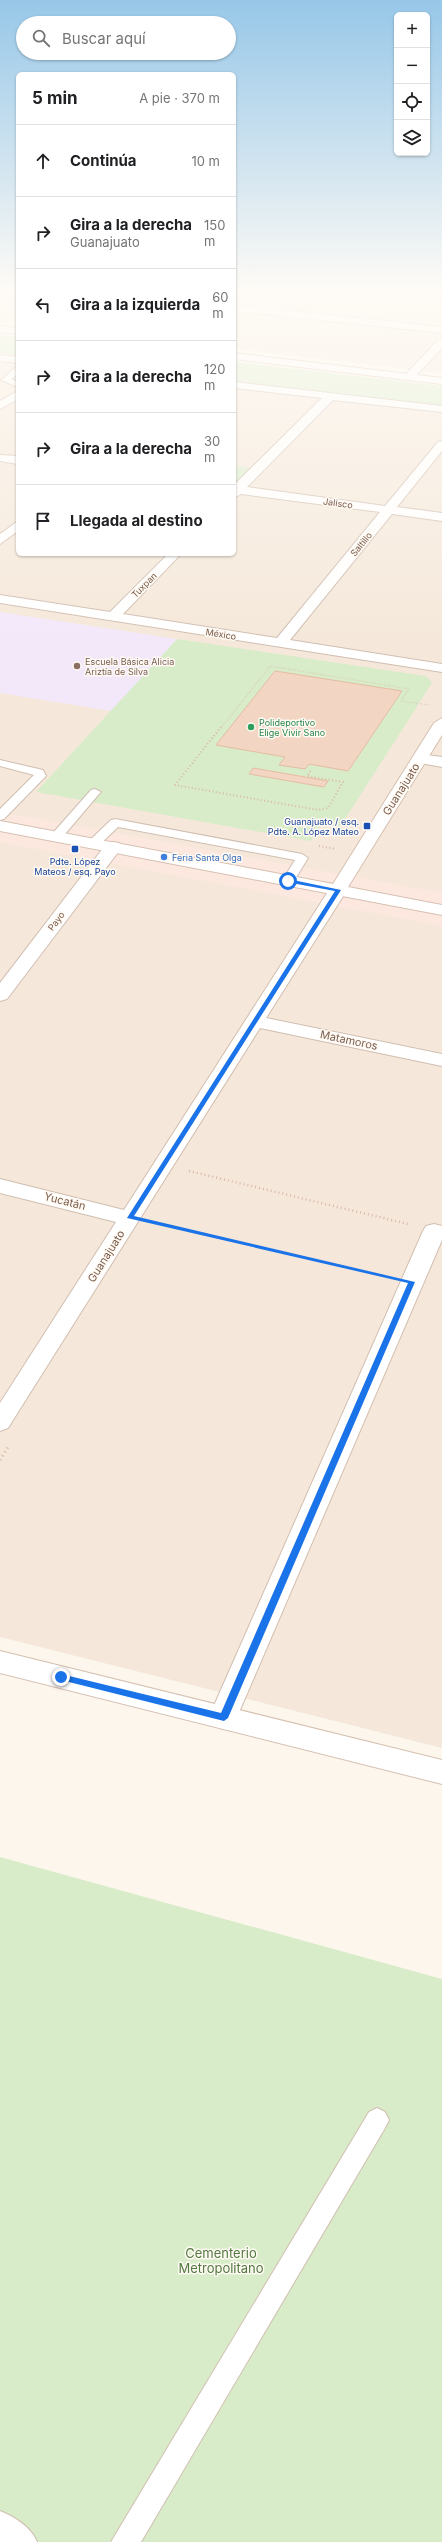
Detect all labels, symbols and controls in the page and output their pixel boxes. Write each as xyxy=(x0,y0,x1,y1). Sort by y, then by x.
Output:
map controls xyxy=(394,12,430,156)
button: + xyxy=(394,12,430,48)
search box xyxy=(16,16,236,60)
icon: search xyxy=(30,27,52,49)
text: Buscar aquí xyxy=(62,29,146,48)
button: − xyxy=(394,48,430,84)
button: locate xyxy=(394,84,430,120)
text: 5 min xyxy=(32,88,78,108)
text: A pie · 370 m xyxy=(139,90,220,106)
button: layers xyxy=(394,120,430,156)
icon: ahead xyxy=(32,150,54,172)
text: Continúa xyxy=(70,151,137,170)
text: 10 m xyxy=(191,153,220,169)
text: Gira a la derecha xyxy=(70,215,192,234)
text: 150 m xyxy=(204,217,225,249)
icon: right xyxy=(32,222,54,244)
text: Guanajuato xyxy=(70,234,140,250)
text: 60 m xyxy=(212,289,228,321)
icon: left xyxy=(32,294,54,316)
text: Gira a la izquierda xyxy=(70,295,200,314)
text: 120 m xyxy=(204,361,225,393)
icon: right xyxy=(32,366,54,388)
text: Gira a la derecha xyxy=(70,367,192,386)
text: 30 m xyxy=(204,433,220,465)
icon: right xyxy=(32,438,54,460)
text: Gira a la derecha xyxy=(70,439,192,458)
street label: Jalisco xyxy=(322,495,354,511)
icon: arrive xyxy=(32,510,54,532)
text: Llegada al destino xyxy=(70,511,203,530)
street label: Saltillo xyxy=(348,530,374,558)
street label: Tuxpan xyxy=(129,570,159,600)
street label: México xyxy=(205,626,237,642)
place label: Escuela Básica Alicia Ariztía de Silva xyxy=(85,656,174,677)
marker: Escuela Básica Alicia Ariztía de Silva xyxy=(72,661,82,671)
place label: Polideportivo Elige Vivir Sano xyxy=(259,717,325,738)
marker: Polideportivo Elige Vivir Sano xyxy=(246,722,256,732)
street label: Guanajuato xyxy=(379,760,423,818)
place label: Guanajuato / esq. Pdte. A. López Mateo xyxy=(268,816,359,837)
marker: Guanajuato / esq. Pdte. A. López Mateo xyxy=(362,821,372,831)
marker: Pdte. López Mateos / esq. Payo xyxy=(70,844,80,854)
marker: Feria Santa Olga xyxy=(159,852,169,862)
place label: Feria Santa Olga xyxy=(172,852,242,863)
place label: Pdte. López Mateos / esq. Payo xyxy=(34,856,116,877)
route start xyxy=(279,872,297,890)
street label: Payo xyxy=(45,909,67,933)
street label: Matamoros xyxy=(319,1027,379,1053)
street label: Yucatán xyxy=(43,1189,87,1213)
street label: Guanajuato xyxy=(84,1227,128,1285)
route end xyxy=(52,1668,70,1686)
park label: Cementerio Metropolitano xyxy=(178,2245,264,2276)

